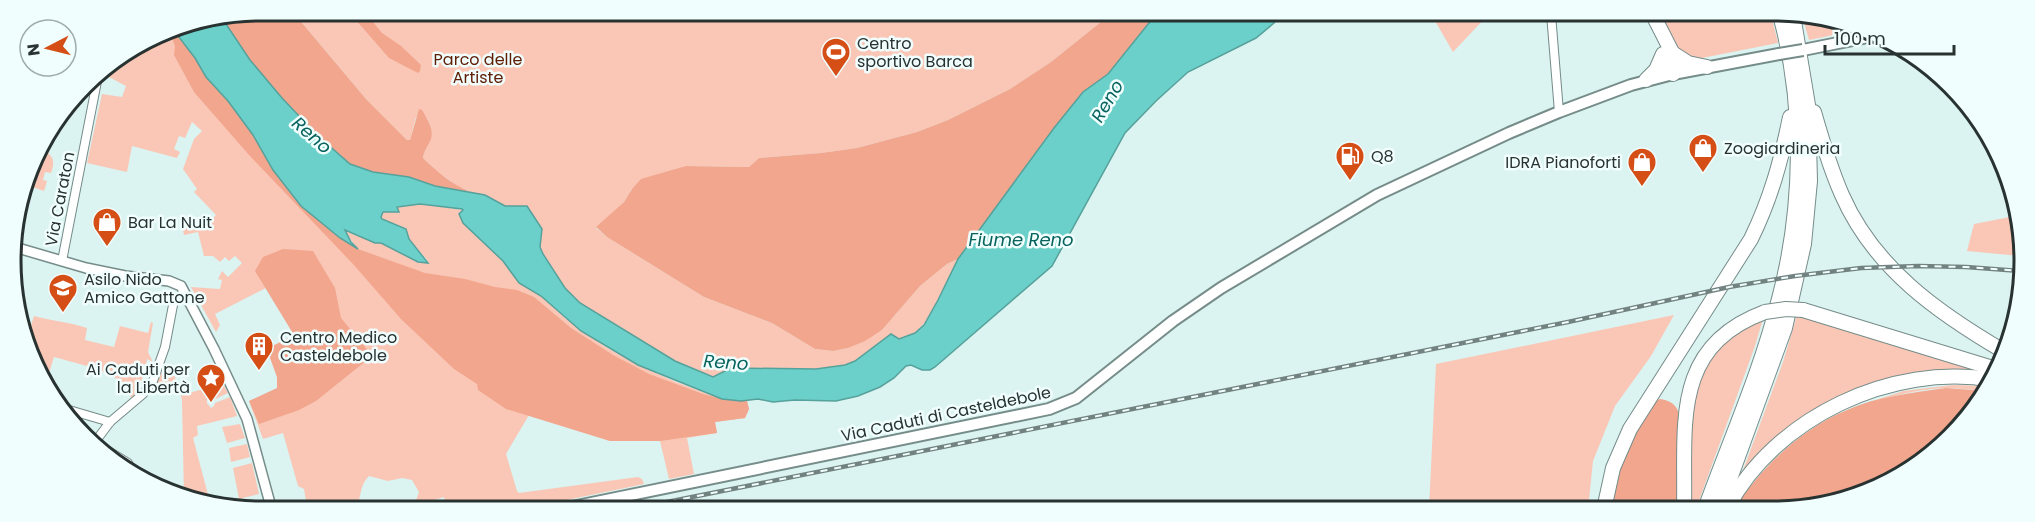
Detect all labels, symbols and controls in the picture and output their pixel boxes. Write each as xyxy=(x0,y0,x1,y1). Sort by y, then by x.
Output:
north arrow xyxy=(18,18,78,78)
scale bar xyxy=(1825,18,1954,56)
text: 100 m xyxy=(1834,26,1886,51)
place label: Centro sportivo Barca xyxy=(857,32,973,73)
sports icon: Centro sportivo Barca xyxy=(820,36,852,78)
text: N xyxy=(21,42,46,57)
park label: Parco delle Artiste xyxy=(434,48,522,89)
water label: Reno xyxy=(1085,75,1129,127)
water label: Reno xyxy=(287,111,337,159)
shop icon: Zoogiardineria xyxy=(1687,132,1719,174)
place label: Zoogiardineria xyxy=(1724,137,1840,160)
fuel station icon: Q8 xyxy=(1334,140,1366,182)
place label: Q8 xyxy=(1371,145,1394,168)
shop icon: IDRA Pianoforti xyxy=(1626,146,1658,188)
street label: Via Caraton xyxy=(40,150,80,248)
place label: IDRA Pianoforti xyxy=(1505,151,1621,174)
shop icon: Bar La Nuit xyxy=(91,206,123,248)
place label: Bar La Nuit xyxy=(128,211,212,234)
water label: Fiume Reno xyxy=(968,227,1074,252)
place label: Asilo Nido Amico Gattone xyxy=(84,268,205,309)
school or university icon: Asilo Nido Amico Gattone xyxy=(47,272,79,314)
place label: Centro Medico Casteldebole xyxy=(280,326,397,367)
building icon: Centro Medico Casteldebole xyxy=(243,330,275,372)
water label: Reno xyxy=(703,348,749,376)
place label: Ai Caduti per la Libertà xyxy=(86,358,190,399)
place icon: Ai Caduti per la Libertà xyxy=(195,362,227,404)
street label: Via Caduti di Casteldebole xyxy=(839,380,1053,447)

